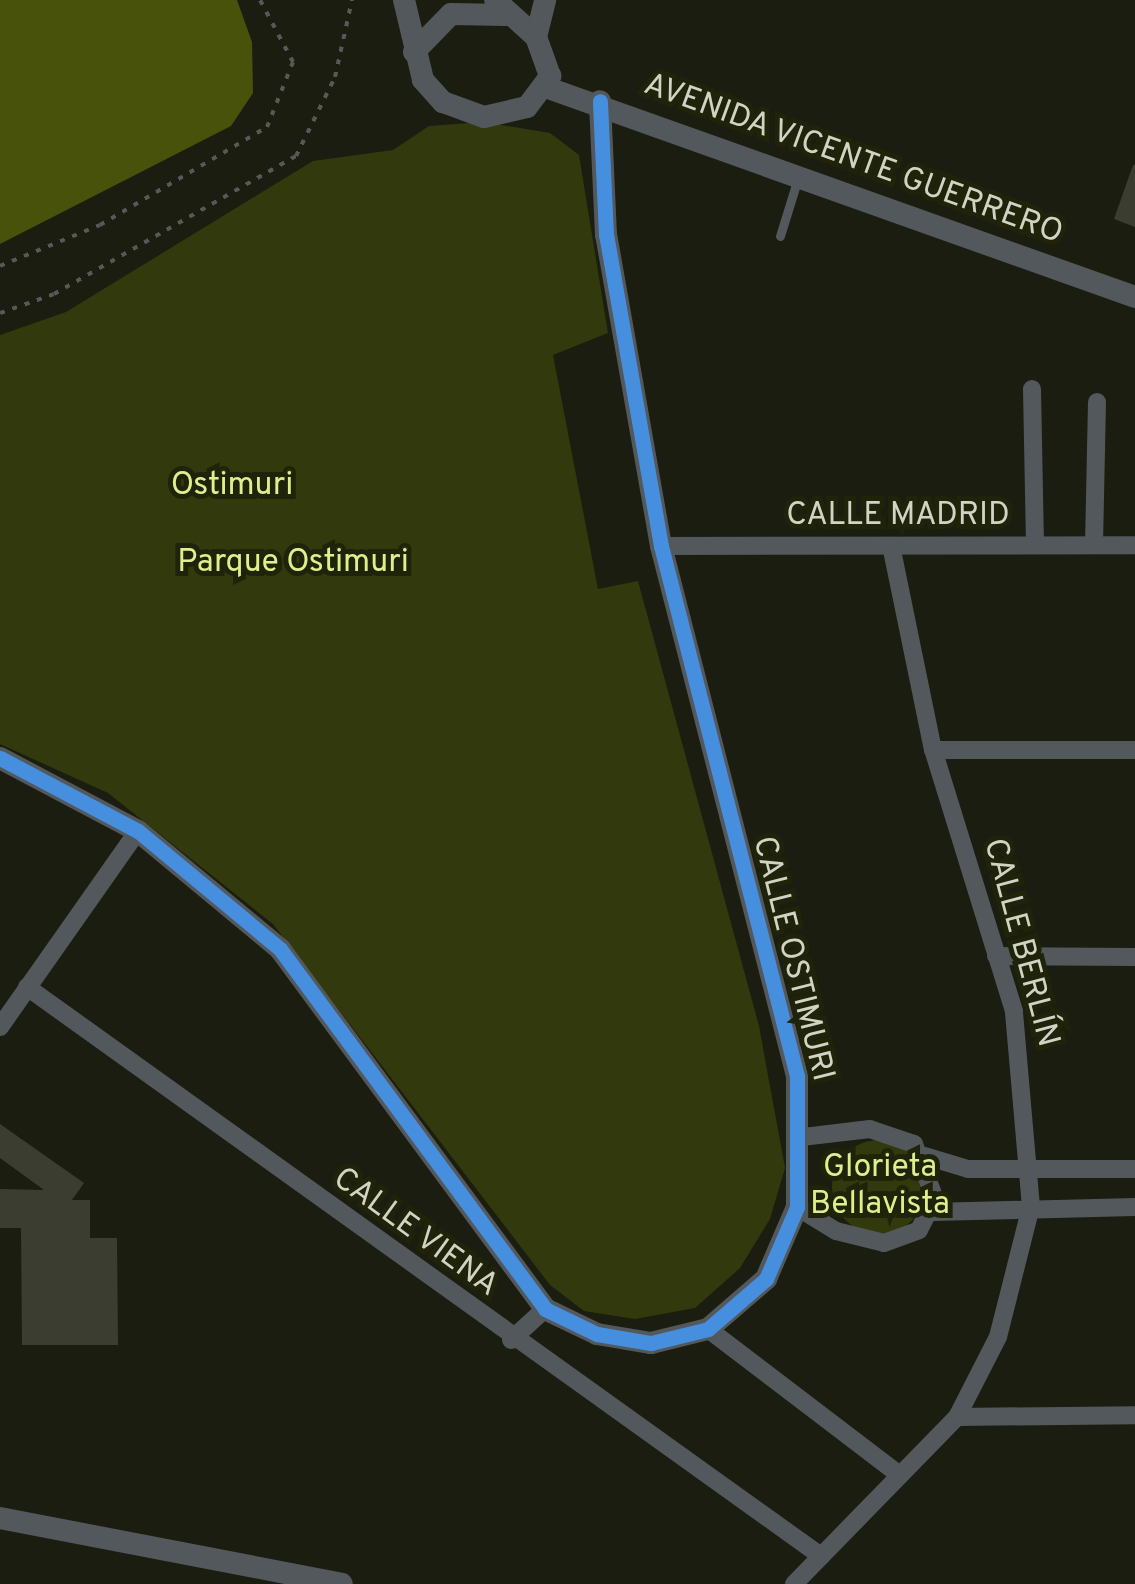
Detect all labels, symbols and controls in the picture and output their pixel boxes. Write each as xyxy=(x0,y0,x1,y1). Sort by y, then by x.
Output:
street label: AVENIDA VICENTE GUERRERO xyxy=(637,66,1069,254)
park label: Ostimuri xyxy=(171,467,293,505)
street label: CALLE MADRID xyxy=(786,497,1010,535)
park label: Parque Ostimuri xyxy=(177,544,409,582)
street label: CALLE OSTIMURI xyxy=(743,833,841,1085)
street label: CALLE BERLÍN xyxy=(974,835,1066,1051)
park label: Glorieta Bellavista xyxy=(810,1150,950,1225)
street label: CALLE VIENA xyxy=(324,1160,506,1306)

